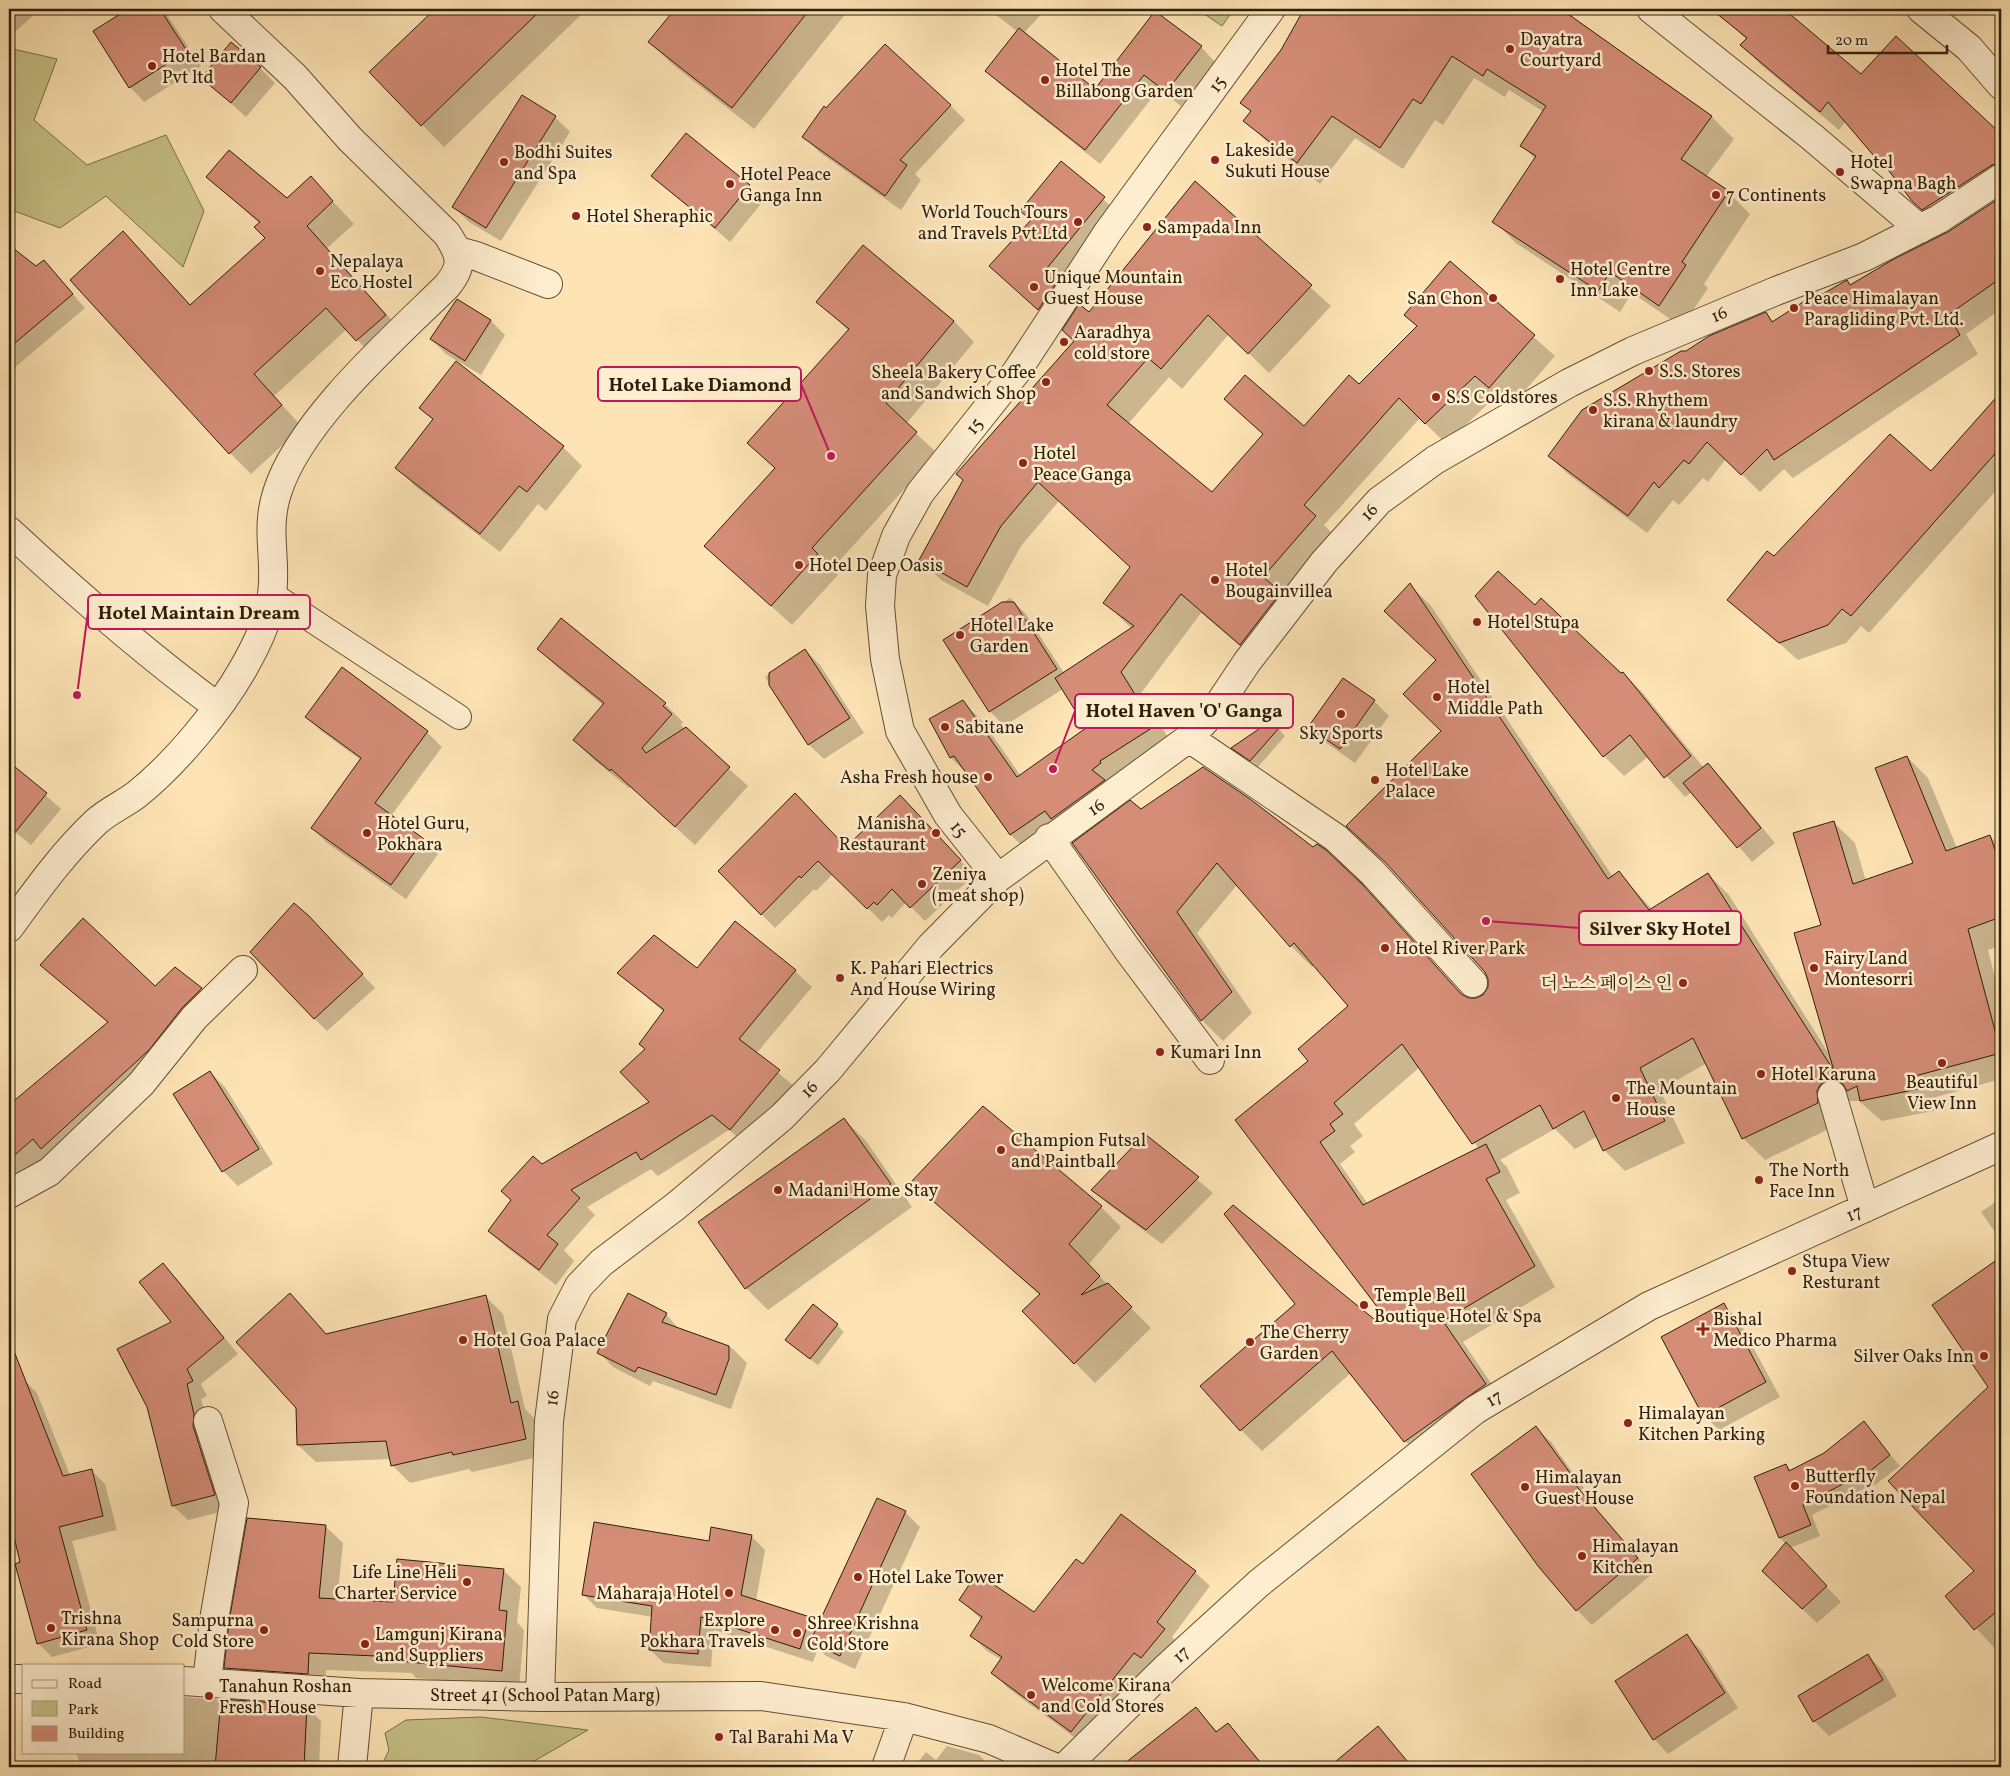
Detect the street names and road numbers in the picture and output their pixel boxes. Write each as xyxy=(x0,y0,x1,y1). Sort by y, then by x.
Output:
street label: 15 xyxy=(1203,71,1233,99)
street label: 16 xyxy=(1707,301,1732,330)
street label: 15 xyxy=(961,413,990,441)
street label: 16 xyxy=(1355,499,1385,527)
street label: 16 xyxy=(1083,793,1111,823)
street label: 15 xyxy=(943,816,972,844)
street label: 16 xyxy=(795,1076,825,1105)
street label: 17 xyxy=(1842,1200,1867,1229)
street label: 17 xyxy=(1482,1385,1508,1414)
street label: 16 xyxy=(540,1389,567,1408)
street label: 17 xyxy=(1168,1641,1196,1670)
street label: Street 41 (School Patan Marg) xyxy=(430,1684,660,1709)

